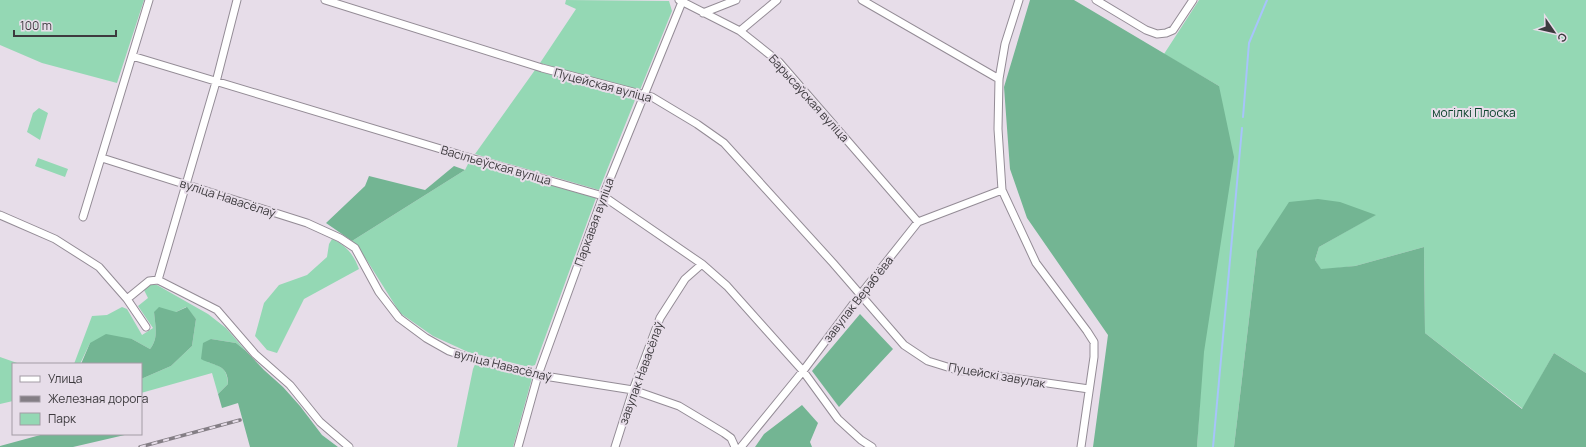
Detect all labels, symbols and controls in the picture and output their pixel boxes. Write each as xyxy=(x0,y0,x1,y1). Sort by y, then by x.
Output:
scale bar xyxy=(14,12,116,38)
north arrow xyxy=(1534,12,1574,52)
text: 100 m xyxy=(20,17,52,34)
text: С xyxy=(1554,30,1571,45)
street label: Барысаўская вуліца xyxy=(765,50,853,146)
street label: Пуцейская вуліца xyxy=(552,64,654,106)
park label: могілкі Плоска xyxy=(1432,104,1516,121)
street label: Васільеўская вуліца xyxy=(439,141,553,189)
street label: вуліца Навасёлаў xyxy=(178,174,279,222)
street label: Паркавая вуліца xyxy=(570,175,618,269)
street label: завулак Верабʼёва xyxy=(819,252,897,346)
street label: завулак Навасёлаў xyxy=(614,319,668,427)
street label: вуліца Навасёлаў xyxy=(452,345,554,385)
street label: Пуцейскі завулак xyxy=(947,358,1048,392)
legend xyxy=(12,363,142,435)
text: Улица xyxy=(48,370,82,387)
text: Железная дорога xyxy=(48,390,148,407)
text: Парк xyxy=(48,410,77,427)

